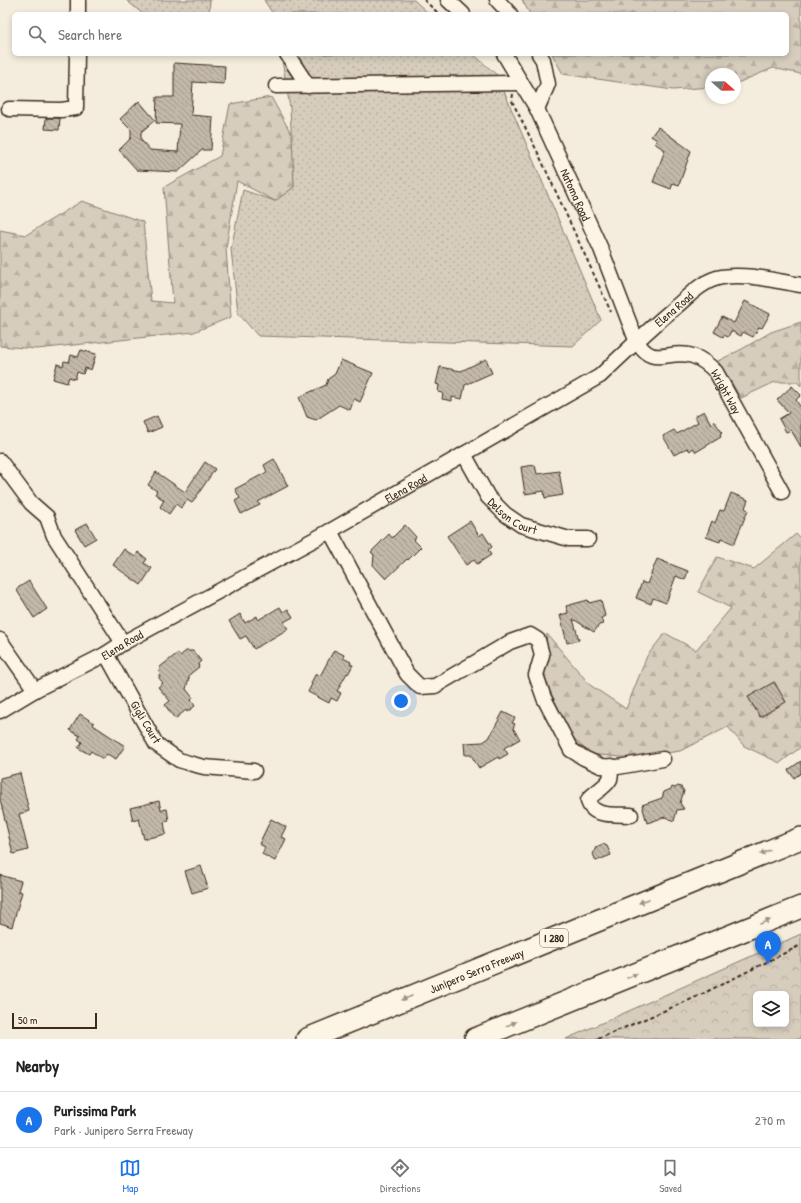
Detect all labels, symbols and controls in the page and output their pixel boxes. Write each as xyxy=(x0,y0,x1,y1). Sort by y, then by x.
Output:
search box xyxy=(12,12,789,56)
icon: search xyxy=(26,23,48,45)
text: Search here xyxy=(58,24,122,45)
north arrow xyxy=(705,68,741,104)
street label: Natoma Road xyxy=(557,166,595,223)
street label: Elena Road xyxy=(650,287,697,330)
street label: Wright Way xyxy=(707,366,746,417)
street label: Elena Road xyxy=(381,469,430,507)
street label: Delson Court xyxy=(485,494,540,538)
street label: Elena Road xyxy=(98,625,146,664)
your location xyxy=(391,691,411,711)
street label: Gigli Court xyxy=(127,697,166,747)
one-way arrow xyxy=(758,850,770,856)
one-way arrow xyxy=(638,899,650,905)
one-way arrow xyxy=(760,918,772,924)
road number: I 280 xyxy=(540,929,568,947)
pin: A xyxy=(755,931,781,964)
street label: Junipero Serra Freeway xyxy=(427,943,526,997)
one-way arrow xyxy=(626,972,638,978)
map controls xyxy=(753,991,789,1027)
button: layers xyxy=(753,991,789,1027)
one-way arrow xyxy=(401,996,413,1002)
scale bar xyxy=(12,1011,97,1030)
text: 50 m xyxy=(18,1013,38,1027)
one-way arrow xyxy=(506,1021,518,1027)
text: Nearby xyxy=(16,1054,59,1077)
text: Purissima Park xyxy=(54,1100,136,1121)
text: A xyxy=(26,1111,32,1129)
text: 270 m xyxy=(755,1111,785,1129)
text: Park · Junipero Serra Freeway xyxy=(54,1121,193,1139)
tab: Map xyxy=(119,1157,141,1195)
tab: Directions xyxy=(380,1157,421,1195)
tab: Saved xyxy=(659,1157,682,1195)

